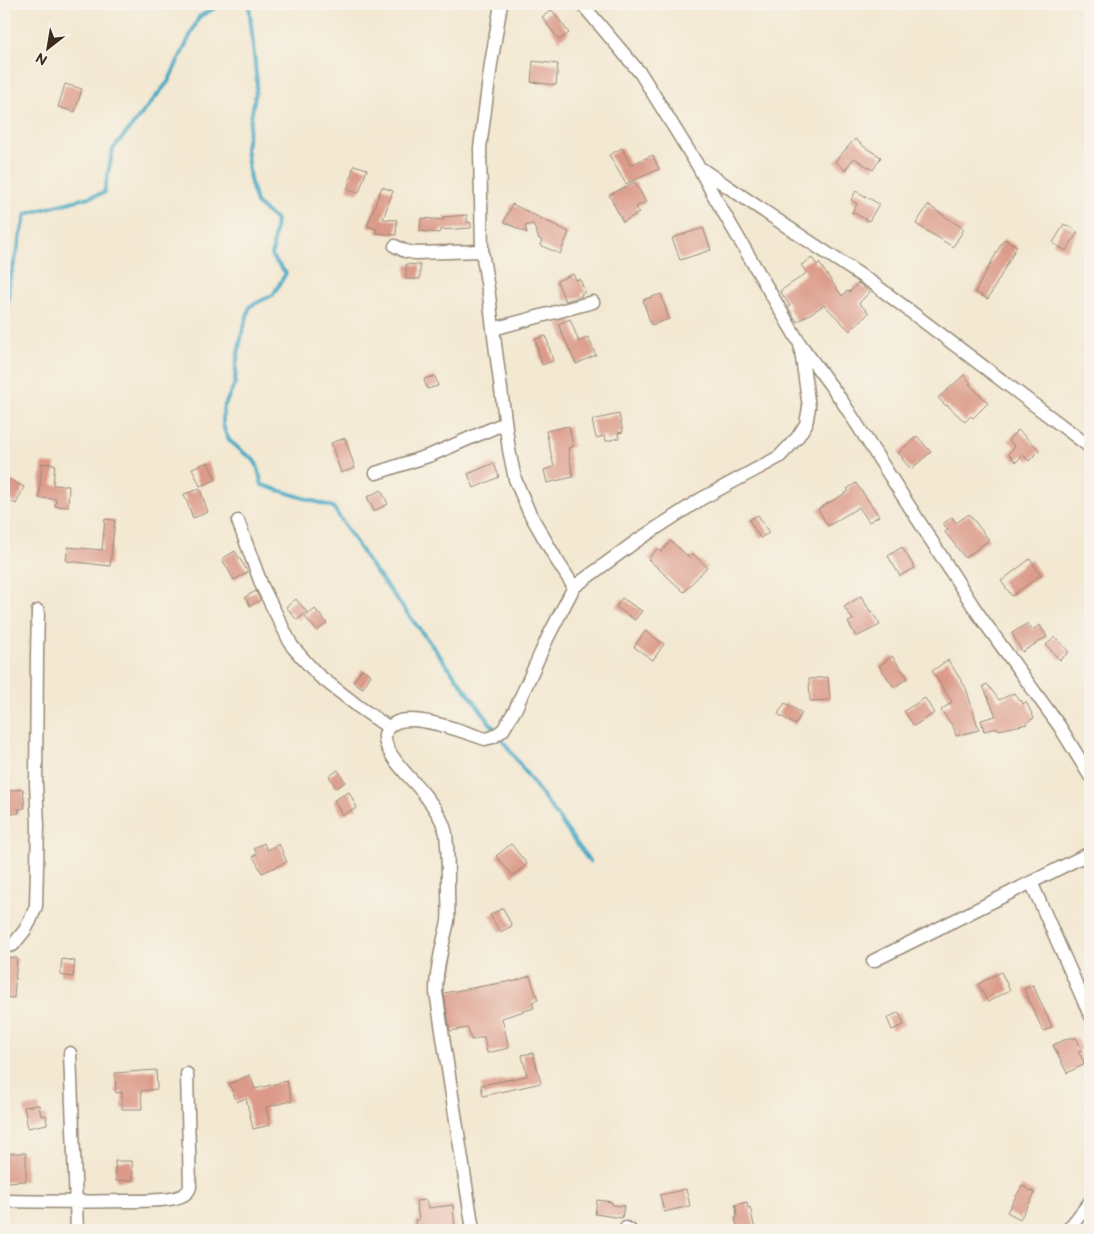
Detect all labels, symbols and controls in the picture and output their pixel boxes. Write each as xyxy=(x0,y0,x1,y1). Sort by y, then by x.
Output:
north arrow xyxy=(22,22,72,72)
text: N xyxy=(33,49,50,69)

